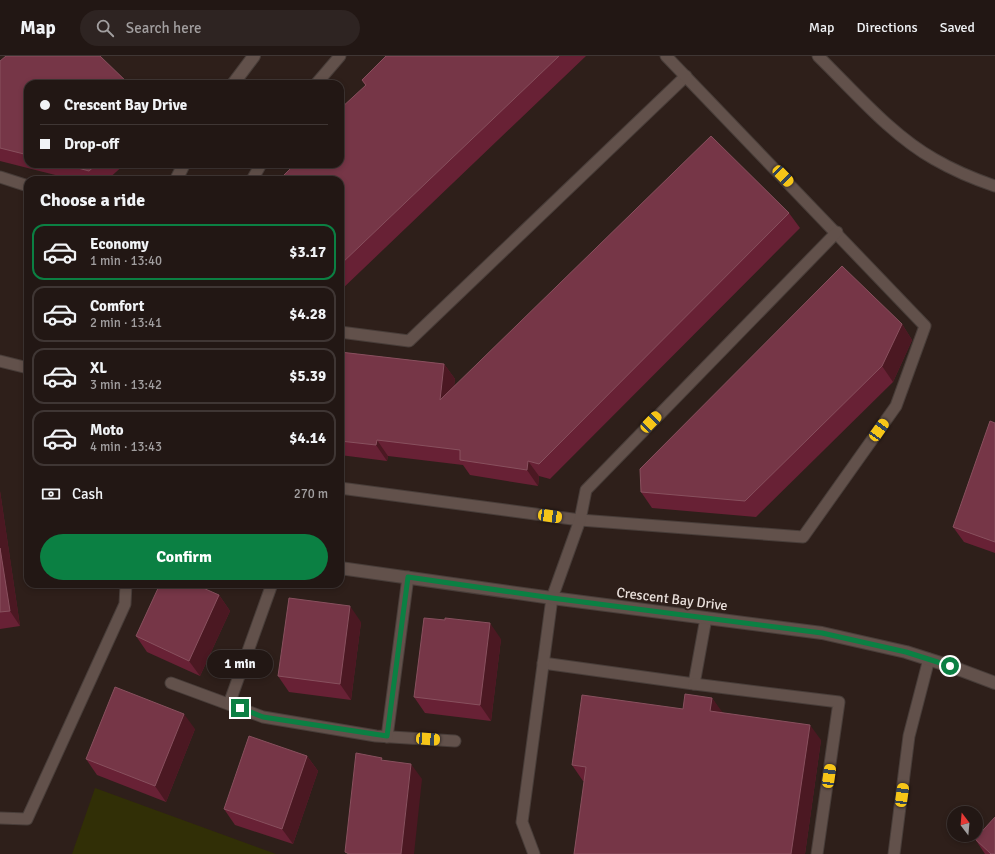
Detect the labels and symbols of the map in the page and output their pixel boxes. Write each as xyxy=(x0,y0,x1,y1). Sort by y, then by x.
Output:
car xyxy=(770,163,796,189)
car xyxy=(638,409,664,435)
car xyxy=(867,417,891,443)
car xyxy=(537,508,563,524)
street label: Crescent Bay Drive xyxy=(615,584,729,614)
callout: 1 min xyxy=(207,650,273,678)
route start xyxy=(941,657,959,675)
route end xyxy=(231,699,249,717)
car xyxy=(416,732,440,746)
car xyxy=(821,763,837,789)
car xyxy=(894,782,910,808)
north arrow xyxy=(947,806,983,842)

